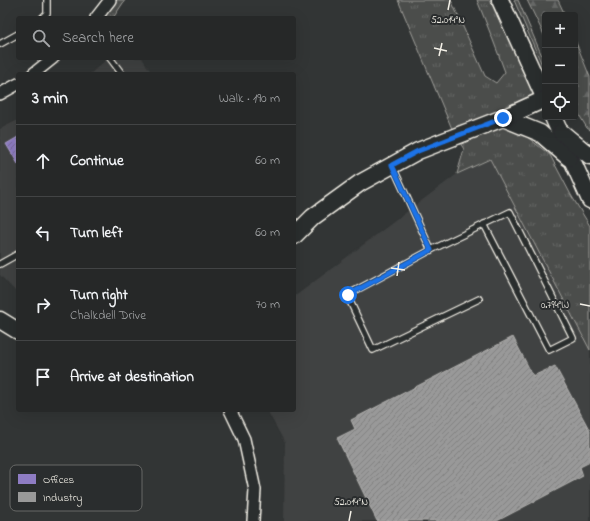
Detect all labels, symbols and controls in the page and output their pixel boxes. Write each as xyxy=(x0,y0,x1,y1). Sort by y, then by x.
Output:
map controls xyxy=(542,12,578,120)
button: + xyxy=(542,12,578,48)
text: 52.014°N xyxy=(431,13,465,28)
search box xyxy=(16,16,296,60)
icon: search xyxy=(30,27,52,49)
text: Search here xyxy=(62,27,134,49)
button: − xyxy=(542,48,578,84)
button: locate xyxy=(542,84,578,120)
text: 3 min xyxy=(32,86,68,111)
text: Walk · 190 m xyxy=(219,89,280,108)
route end xyxy=(494,109,512,127)
icon: ahead xyxy=(32,150,54,172)
text: Continue xyxy=(70,150,124,172)
text: 60 m xyxy=(255,151,280,170)
icon: left xyxy=(32,222,54,244)
text: Turn left xyxy=(70,222,123,244)
text: 60 m xyxy=(255,223,280,242)
text: Turn right xyxy=(70,284,128,306)
route start xyxy=(339,286,357,304)
icon: right xyxy=(32,294,54,316)
text: 70 m xyxy=(256,295,280,314)
text: 0.794°W xyxy=(541,298,569,313)
text: Chalkdell Drive xyxy=(70,306,146,325)
icon: arrive xyxy=(32,366,54,388)
text: Arrive at destination xyxy=(70,366,194,388)
legend xyxy=(10,465,142,511)
text: Offices xyxy=(43,472,74,488)
text: Industry xyxy=(43,490,82,507)
text: 52.014°N xyxy=(334,495,368,510)

